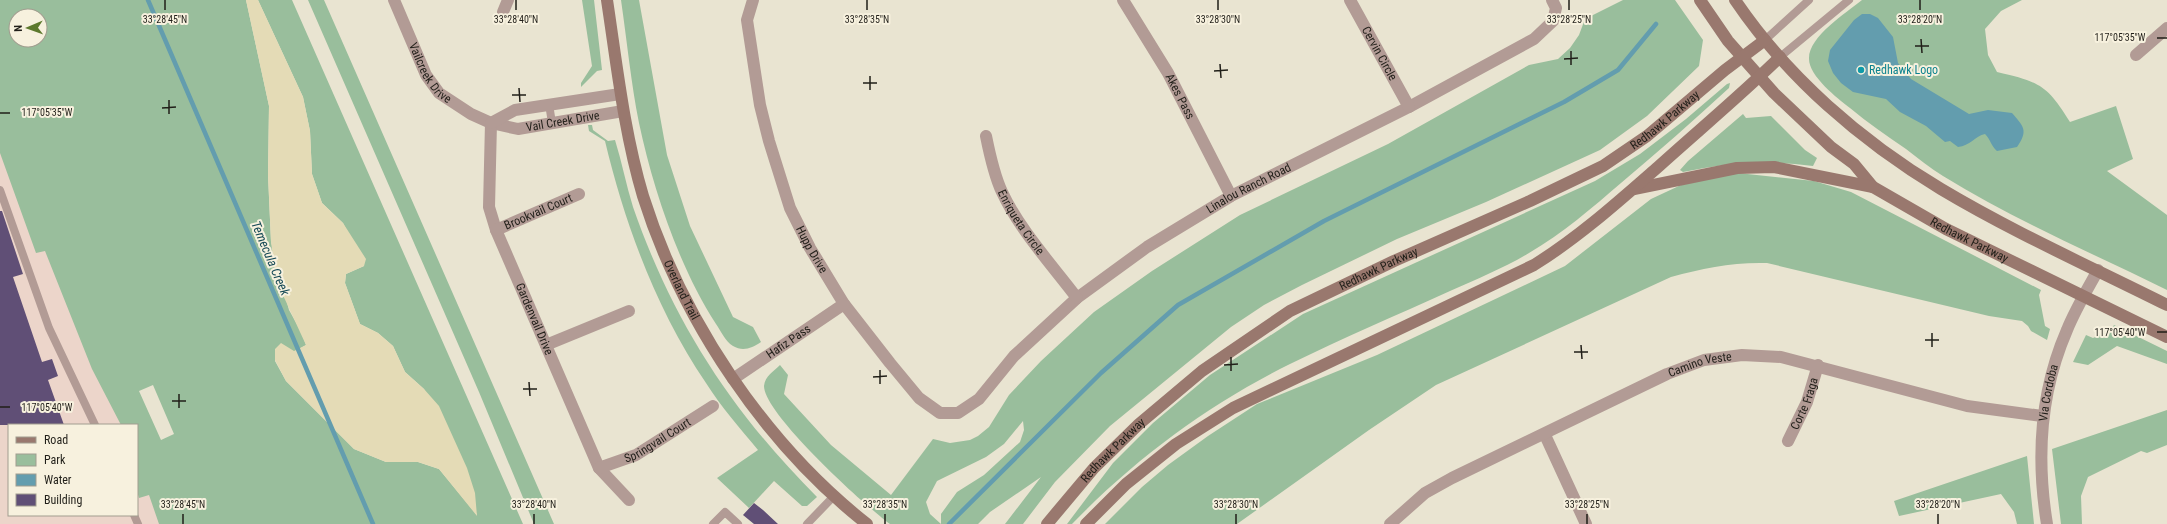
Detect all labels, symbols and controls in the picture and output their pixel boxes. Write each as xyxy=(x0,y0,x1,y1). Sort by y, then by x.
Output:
north arrow xyxy=(8,8,48,48)
text: 33°28'45"N xyxy=(143,14,187,25)
text: 33°28'40"N xyxy=(494,14,538,25)
text: 33°28'35"N xyxy=(845,14,889,25)
text: 33°28'30"N xyxy=(1196,14,1240,25)
text: 33°28'25"N xyxy=(1547,14,1591,25)
text: 33°28'20"N xyxy=(1898,14,1942,25)
text: N xyxy=(12,24,25,32)
street label: Cervin Circle xyxy=(1359,24,1400,83)
text: 117°05'35"W xyxy=(2095,32,2146,43)
street label: Vailcreek Drive xyxy=(406,40,454,106)
place label: Redhawk Logo xyxy=(1869,63,1938,77)
marker: Redhawk Logo xyxy=(1856,65,1866,75)
street label: Akes Pass xyxy=(1162,71,1197,122)
street label: Redhawk Parkway xyxy=(1627,88,1702,152)
text: 117°05'35"W xyxy=(22,107,73,118)
street label: Vail Creek Drive xyxy=(525,108,601,135)
street label: Linalou Ranch Road xyxy=(1204,160,1293,216)
street label: Enriqueta Circle xyxy=(995,187,1047,258)
street label: Brookvail Court xyxy=(502,191,575,233)
street label: Redhawk Parkway xyxy=(1928,214,2011,265)
water label: Temecula Creek xyxy=(248,219,293,298)
street label: Hupp Drive xyxy=(793,224,831,276)
street label: Redhawk Parkway xyxy=(1337,244,1420,293)
street label: Overland Trail xyxy=(661,258,702,322)
street label: Gardenvail Drive xyxy=(513,281,556,357)
street label: Hafiz Pass xyxy=(764,322,813,361)
text: 117°05'40"W xyxy=(2095,327,2146,338)
street label: Camino Veste xyxy=(1666,349,1733,380)
street label: Via Cordoba xyxy=(2036,362,2061,422)
street label: Corte Fraga xyxy=(1788,376,1821,432)
text: 117°05'40"W xyxy=(22,402,73,413)
street label: Springvail Court xyxy=(622,415,694,466)
street label: Redhawk Parkway xyxy=(1078,415,1148,485)
legend xyxy=(8,424,138,516)
text: Road xyxy=(44,433,68,447)
text: Park xyxy=(44,453,66,467)
text: Water xyxy=(44,473,72,487)
text: Building xyxy=(44,493,82,507)
text: 33°28'45"N xyxy=(161,499,205,510)
text: 33°28'40"N xyxy=(512,499,556,510)
text: 33°28'35"N xyxy=(863,499,907,510)
text: 33°28'30"N xyxy=(1214,499,1258,510)
text: 33°28'25"N xyxy=(1565,499,1609,510)
text: 33°28'20"N xyxy=(1916,499,1960,510)

